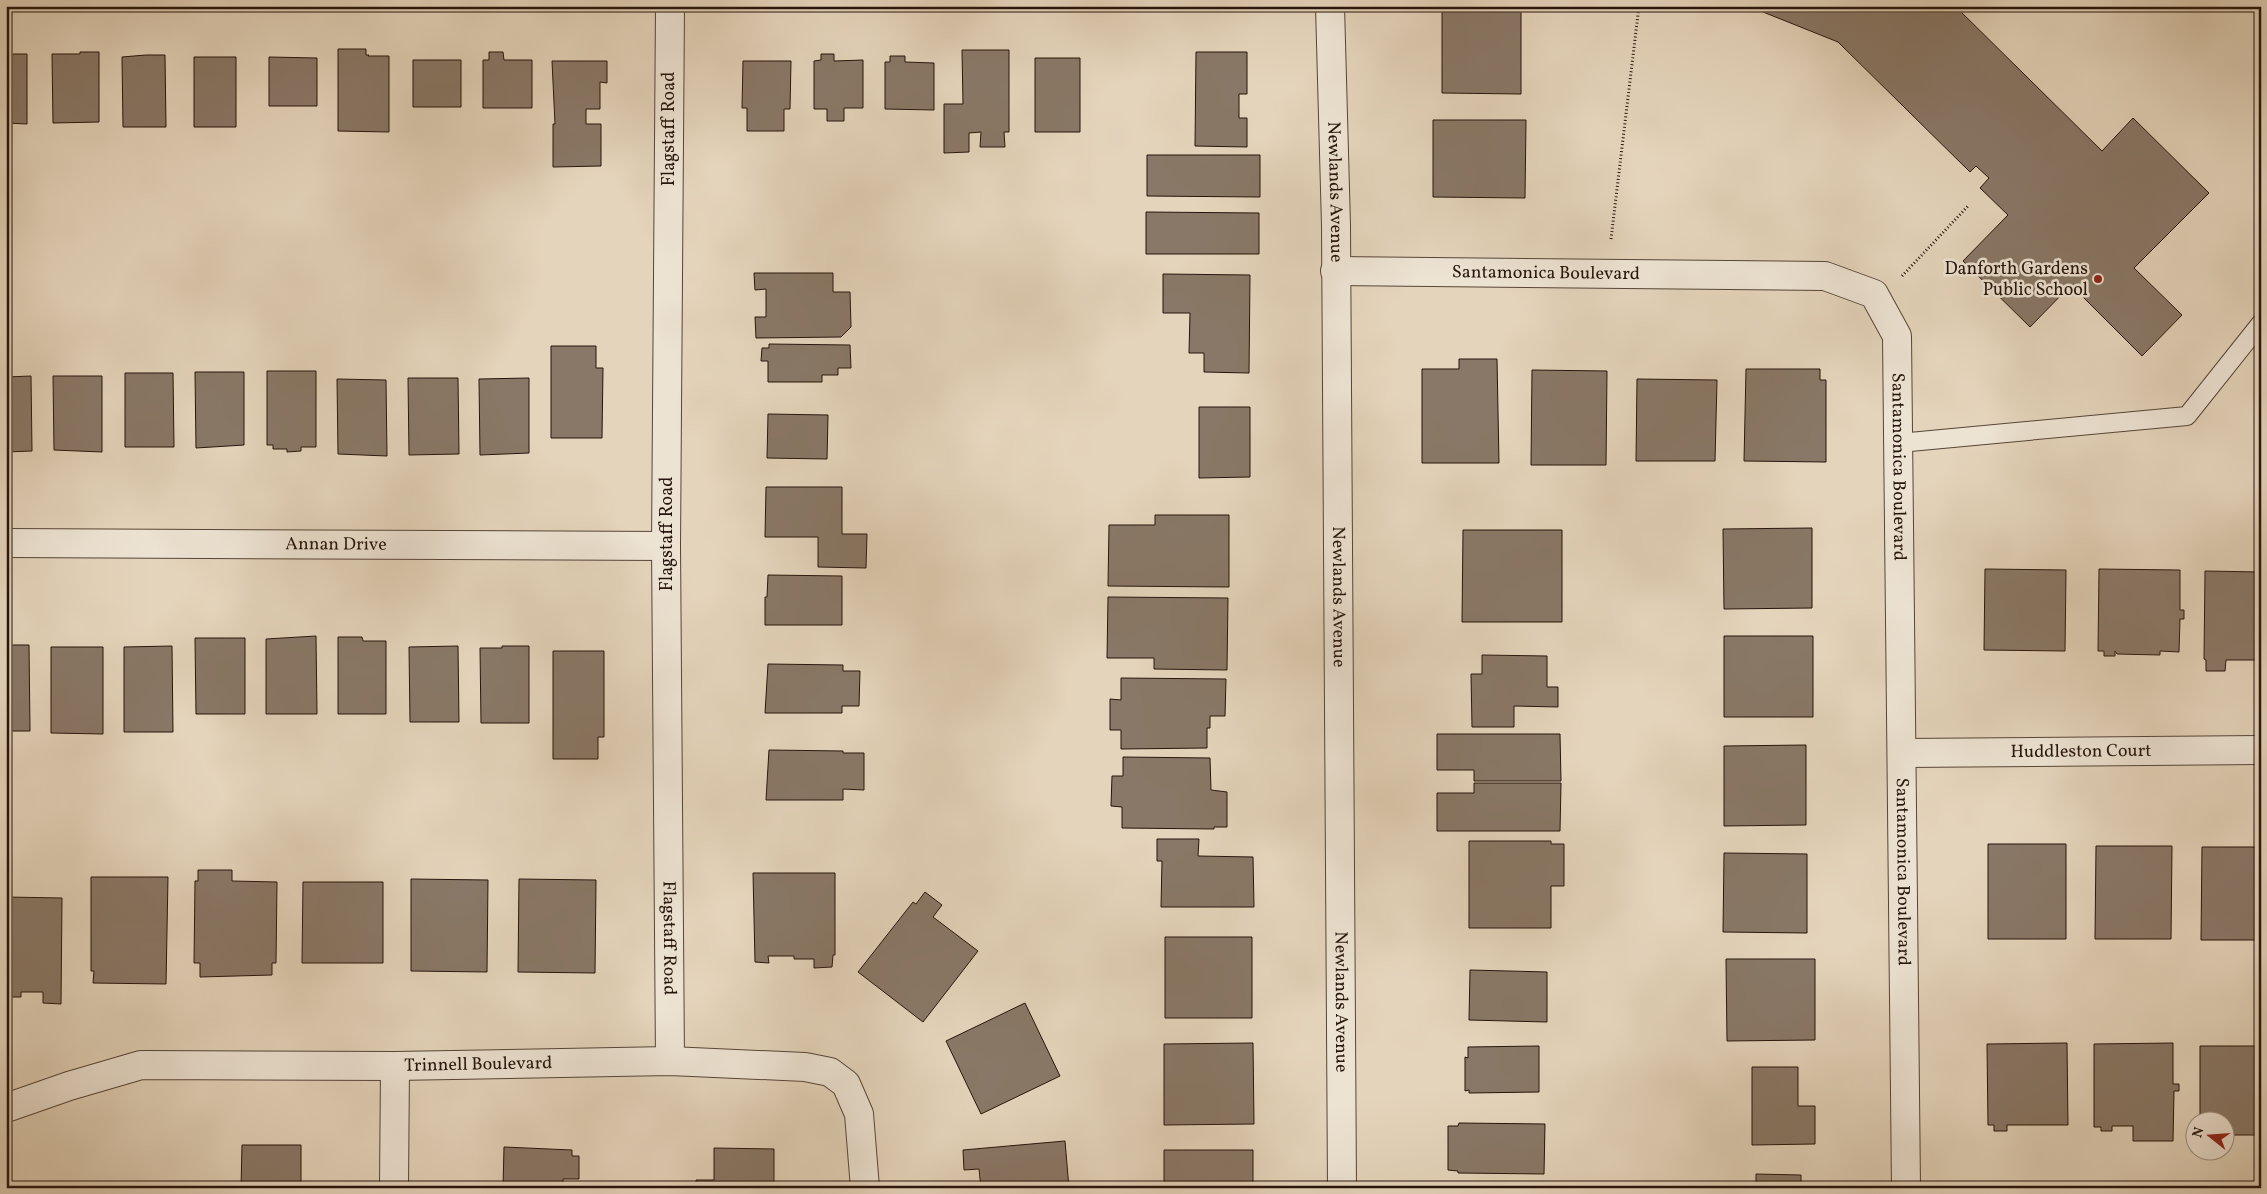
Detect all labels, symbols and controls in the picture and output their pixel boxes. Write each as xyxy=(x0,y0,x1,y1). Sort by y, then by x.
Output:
street label: Flagstaff Road xyxy=(657,72,682,186)
street label: Newlands Avenue xyxy=(1321,121,1349,263)
place label: Danforth Gardens Public School xyxy=(1944,257,2088,303)
street label: Santamonica Boulevard xyxy=(1452,260,1640,287)
marker: Danforth Gardens Public School xyxy=(2092,273,2104,285)
street label: Santamonica Boulevard xyxy=(1885,373,1912,561)
street label: Flagstaff Road xyxy=(655,477,680,591)
street label: Newlands Avenue xyxy=(1325,526,1351,668)
street label: Annan Drive xyxy=(285,532,387,557)
street label: Huddleston Court xyxy=(2010,738,2152,765)
street label: Santamonica Boulevard xyxy=(1889,778,1916,966)
street label: Flagstaff Road xyxy=(656,881,682,995)
street label: Newlands Avenue xyxy=(1328,931,1354,1073)
street label: Trinnell Boulevard xyxy=(404,1051,553,1078)
north arrow xyxy=(2184,1112,2234,1162)
text: N xyxy=(2188,1125,2210,1140)

